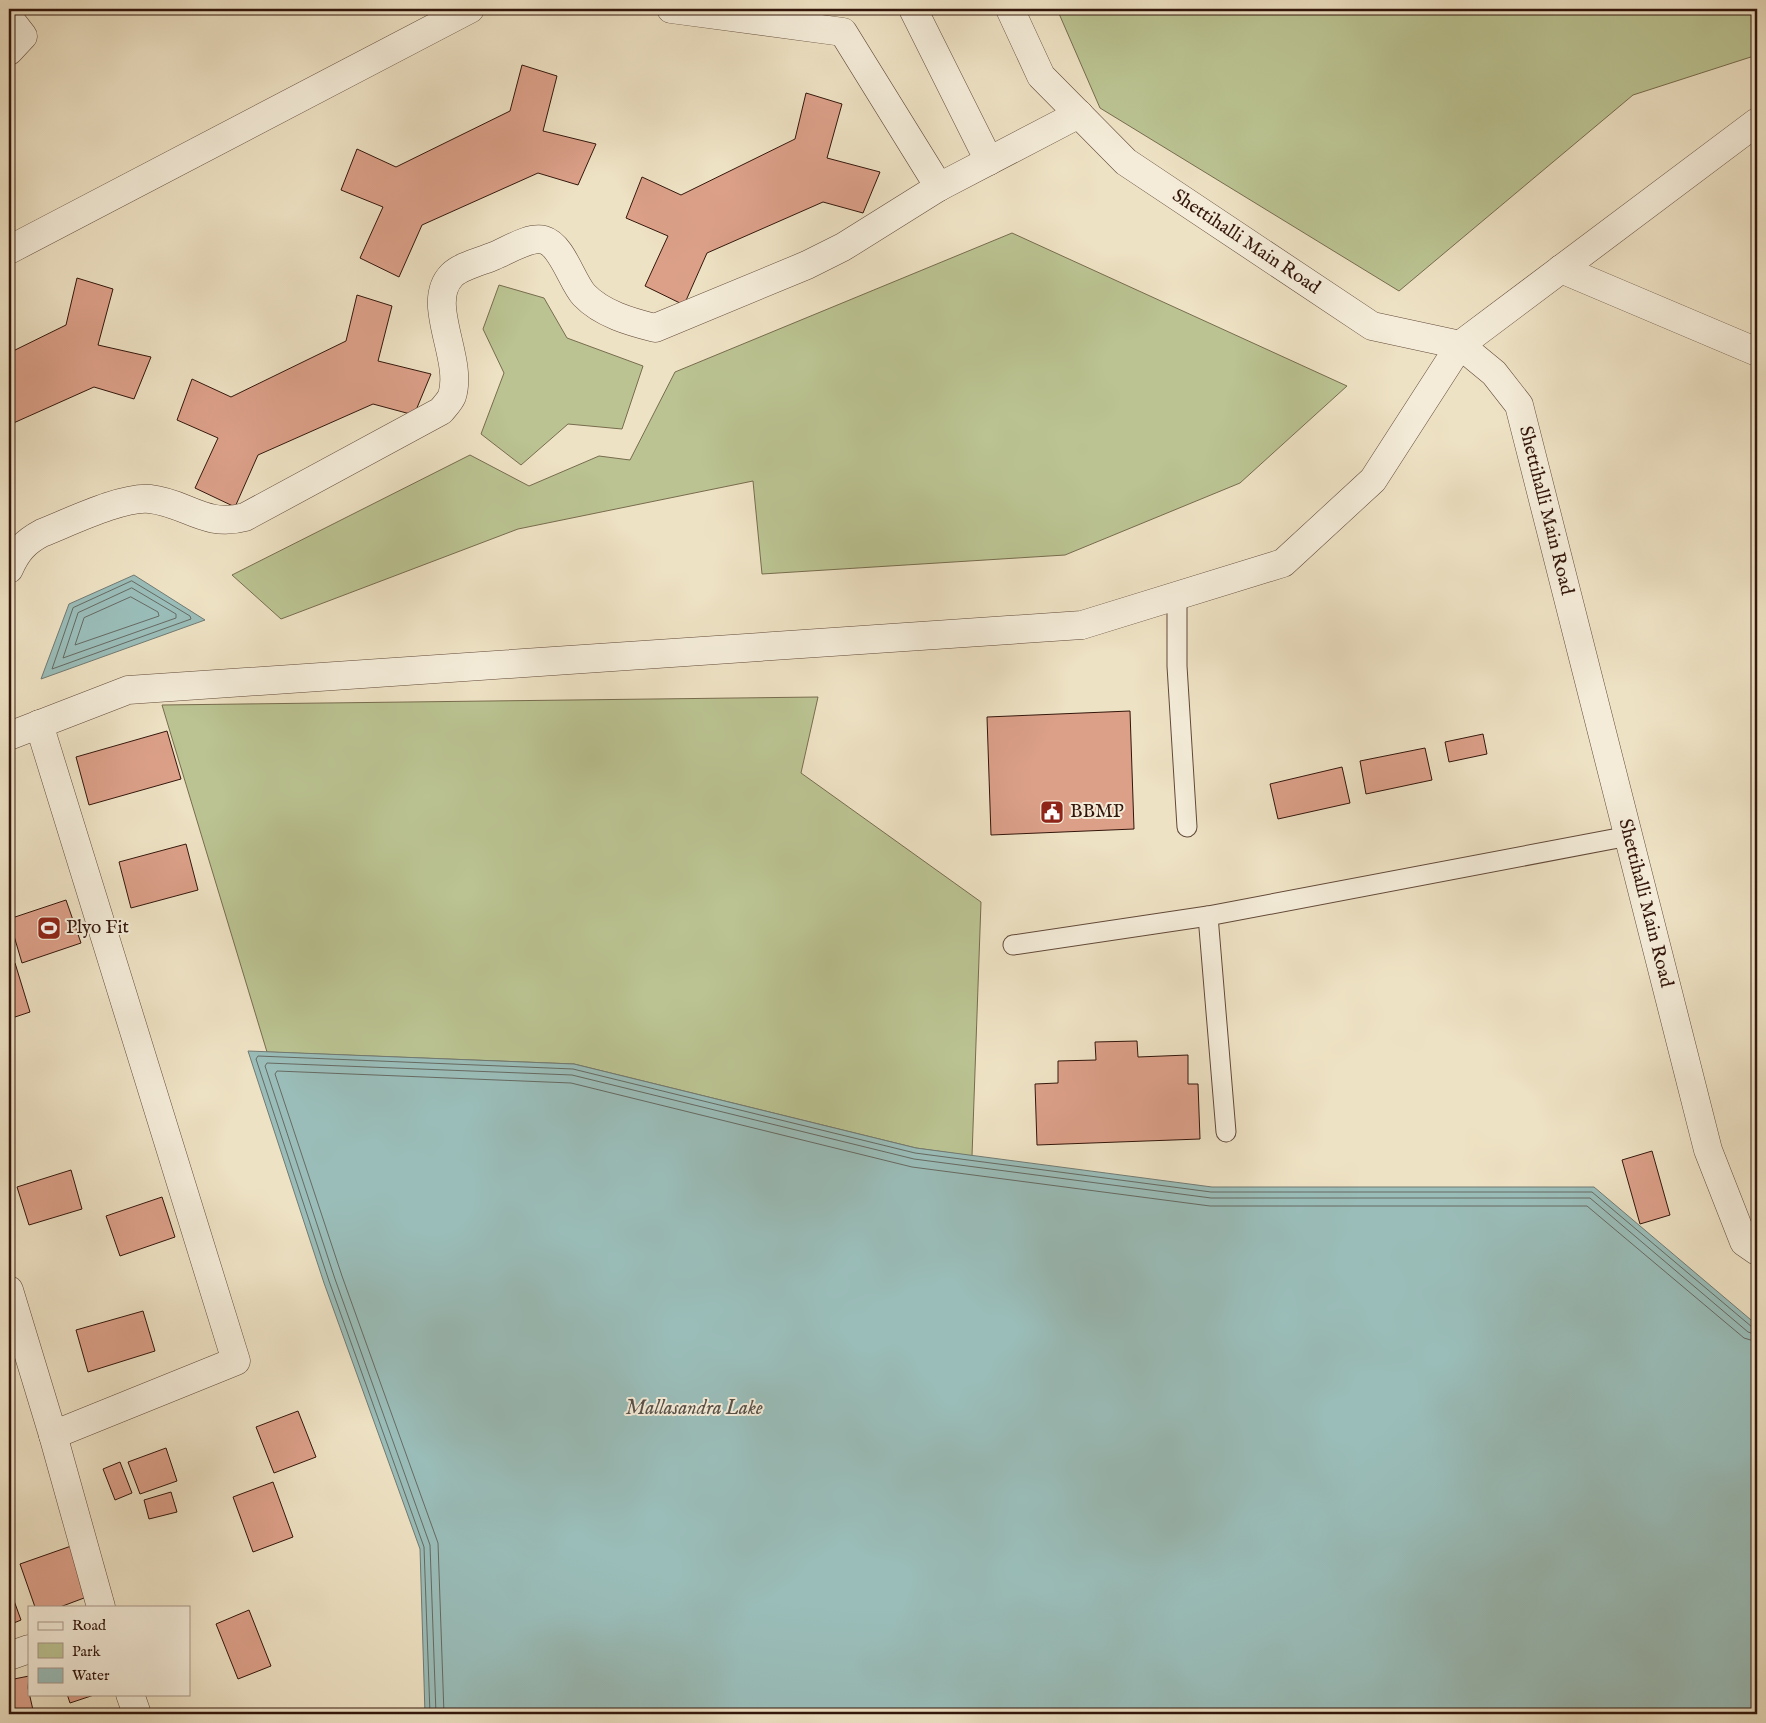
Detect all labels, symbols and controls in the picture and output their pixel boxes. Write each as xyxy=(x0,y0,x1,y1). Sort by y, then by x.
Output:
street label: Shettihalli Main Road xyxy=(1167,184,1325,301)
street label: Shettihalli Main Road xyxy=(1513,424,1579,598)
public building icon: BBMP xyxy=(1039,799,1065,825)
place label: BBMP xyxy=(1070,800,1124,824)
street label: Shettihalli Main Road xyxy=(1612,816,1679,991)
sports icon: Plyo Fit xyxy=(36,915,62,941)
place label: Plyo Fit xyxy=(66,916,129,940)
water label: Mallasandra Lake xyxy=(625,1396,763,1421)
legend xyxy=(28,1606,190,1696)
text: Road xyxy=(72,1616,107,1635)
text: Park xyxy=(72,1642,102,1661)
text: Water xyxy=(72,1666,110,1685)

